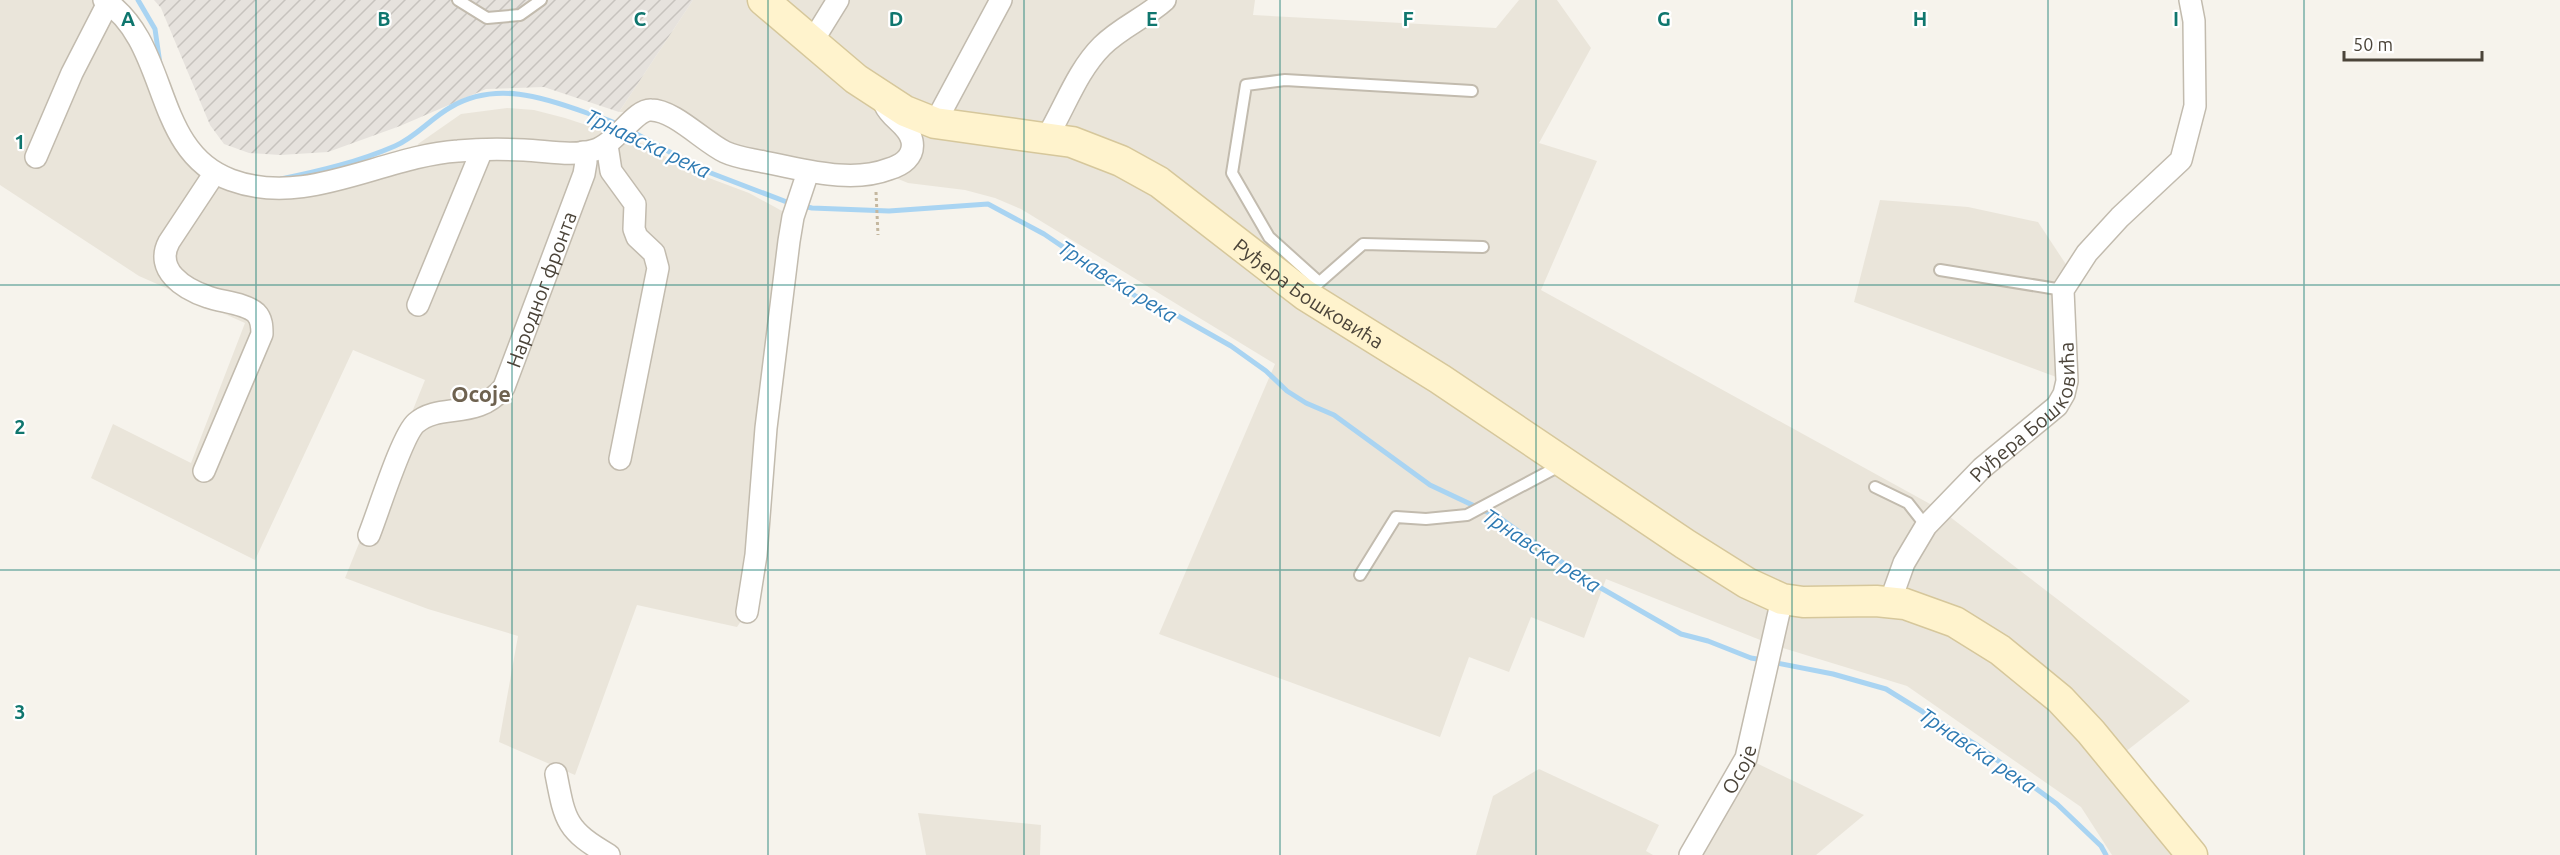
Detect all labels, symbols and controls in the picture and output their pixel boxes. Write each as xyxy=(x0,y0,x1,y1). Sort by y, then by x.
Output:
text: A xyxy=(121,7,135,30)
text: B xyxy=(377,7,391,30)
text: C xyxy=(634,7,647,30)
text: D xyxy=(889,7,903,30)
text: E xyxy=(1146,7,1158,30)
text: F xyxy=(1402,7,1414,30)
text: G xyxy=(1657,7,1671,30)
text: H xyxy=(1913,7,1927,30)
text: I xyxy=(2173,7,2179,30)
scale bar xyxy=(2344,24,2482,62)
text: 50 m xyxy=(2353,34,2393,54)
water label: Трнавска река xyxy=(581,103,715,183)
text: 1 xyxy=(14,130,26,153)
street label: Народног фронта xyxy=(501,208,580,370)
street label: Руђера Бошковића xyxy=(1230,233,1388,353)
water label: Трнавска река xyxy=(1054,235,1182,327)
street label: Руђера Бошковића xyxy=(1964,342,2079,486)
district label: Осоје xyxy=(451,381,511,406)
text: 2 xyxy=(14,415,26,438)
water label: Трнавска река xyxy=(1479,503,1605,597)
text: 3 xyxy=(14,700,26,723)
water label: Трнавска река xyxy=(1915,702,2041,798)
street label: Осоје xyxy=(1716,743,1760,798)

